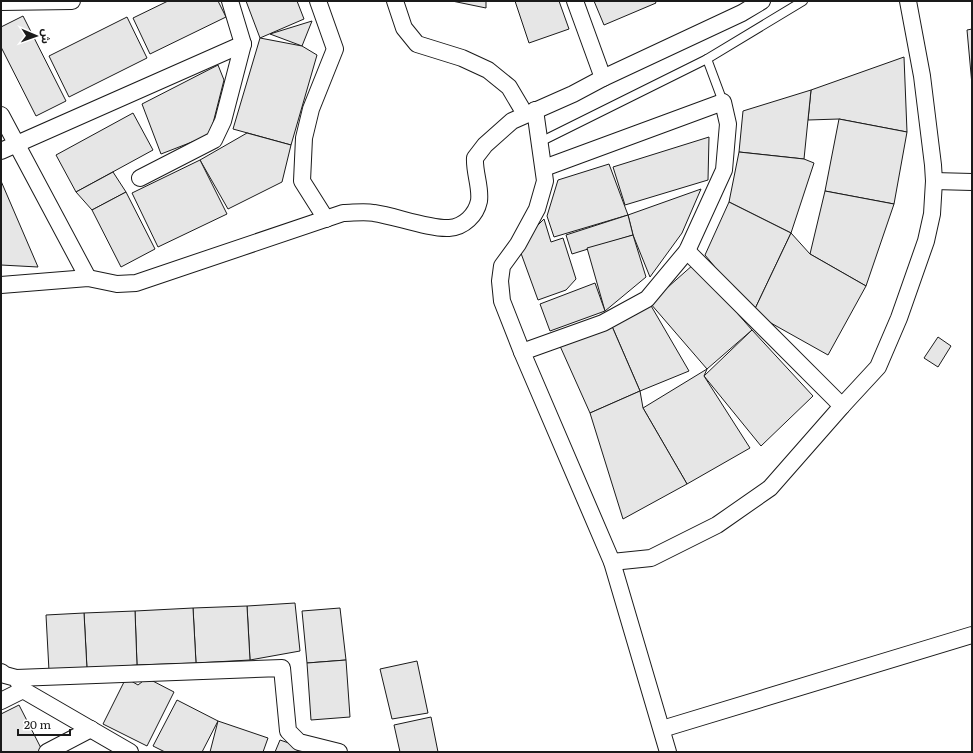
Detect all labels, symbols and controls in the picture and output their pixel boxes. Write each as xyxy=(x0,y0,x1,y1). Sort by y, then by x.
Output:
north arrow xyxy=(16,16,56,56)
text: ش xyxy=(39,29,55,44)
scale bar xyxy=(18,711,70,737)
text: 20 m xyxy=(24,715,51,733)

